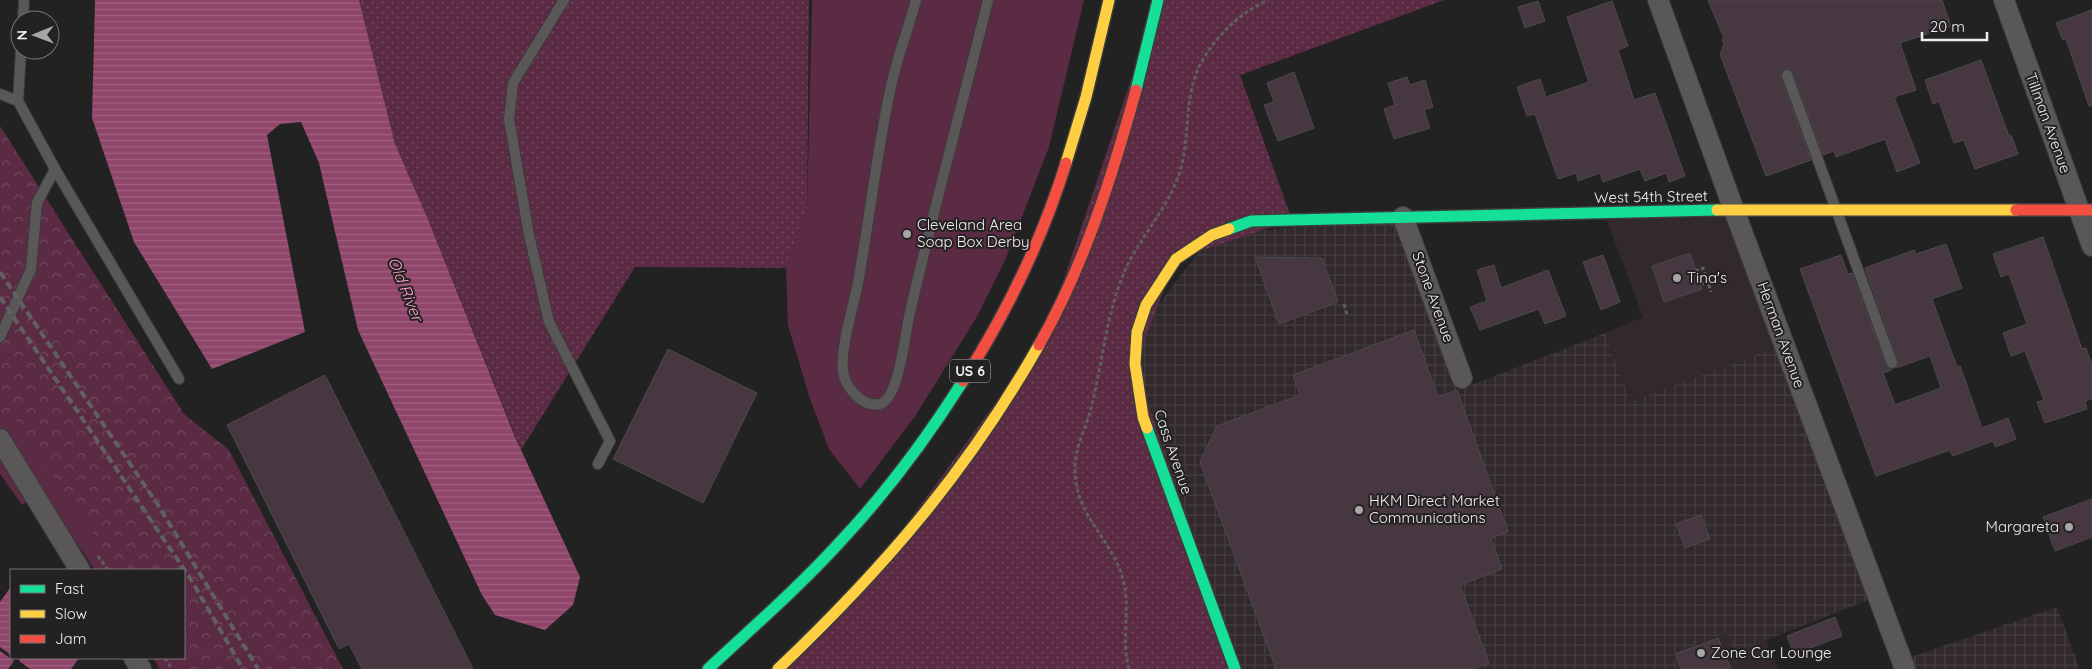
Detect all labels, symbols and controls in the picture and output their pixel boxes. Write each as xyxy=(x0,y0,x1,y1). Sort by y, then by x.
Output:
north arrow xyxy=(10,10,60,60)
scale bar xyxy=(1922,10,1987,42)
text: 20 m xyxy=(1930,17,1965,36)
text: N xyxy=(13,30,31,41)
street label: Tillman Avenue xyxy=(2021,70,2076,176)
street label: West 54th Street xyxy=(1594,186,1708,207)
place label: Cleveland Area Soap Box Derby xyxy=(917,215,1030,251)
marker: Cleveland Area Soap Box Derby xyxy=(901,228,913,240)
street label: Stone Avenue xyxy=(1408,249,1459,345)
water label: Old River xyxy=(384,254,429,326)
place label: Tina's xyxy=(1687,268,1727,287)
marker: Tina's xyxy=(1671,272,1683,284)
street label: Herman Avenue xyxy=(1753,279,1810,391)
road number: US 6 xyxy=(950,360,990,382)
street label: Cass Avenue xyxy=(1150,407,1197,497)
place label: HKM Direct Market Communications xyxy=(1369,491,1500,527)
marker: HKM Direct Market Communications xyxy=(1353,504,1365,516)
place label: Margareta xyxy=(1985,517,2059,536)
marker: Margareta xyxy=(2063,521,2075,533)
legend xyxy=(10,569,185,659)
text: Fast xyxy=(55,579,84,598)
text: Slow xyxy=(55,604,87,623)
text: Jam xyxy=(55,629,86,648)
place label: Zone Car Lounge xyxy=(1711,643,1831,662)
marker: Zone Car Lounge xyxy=(1695,647,1707,659)

